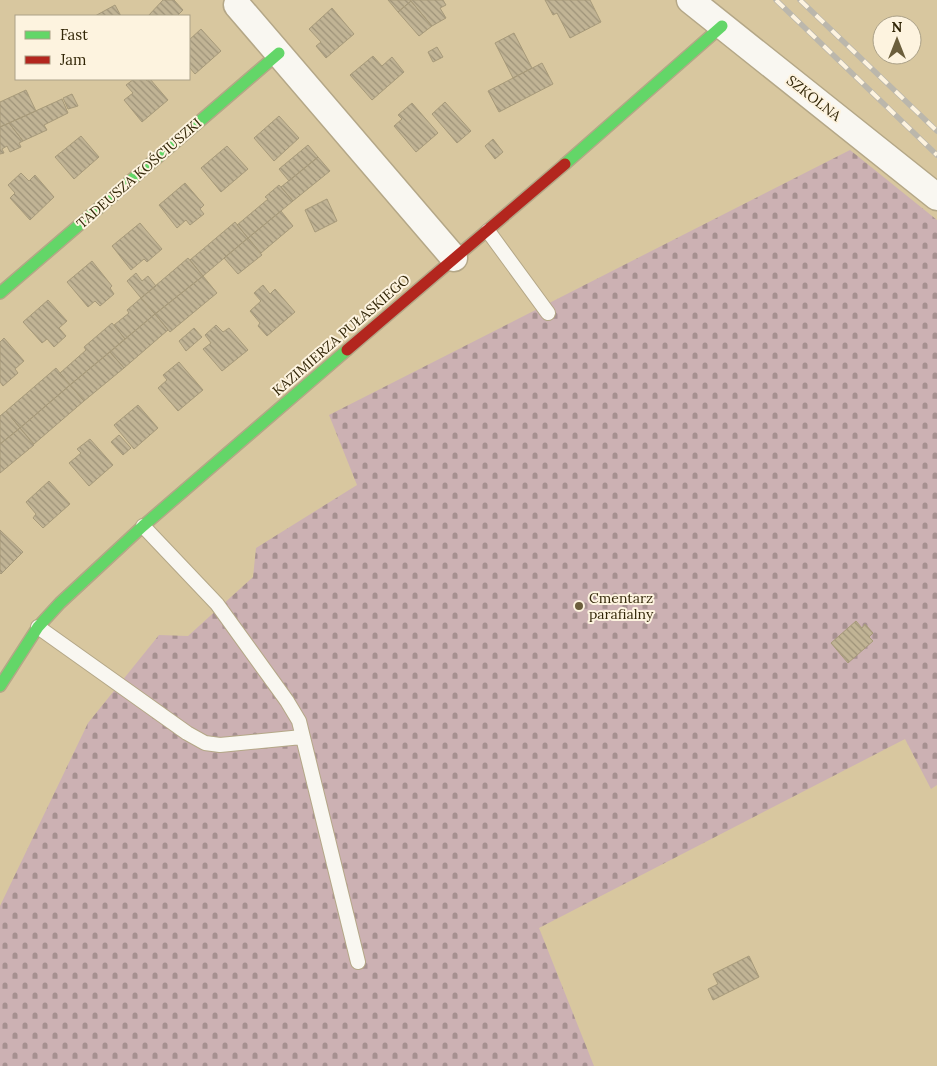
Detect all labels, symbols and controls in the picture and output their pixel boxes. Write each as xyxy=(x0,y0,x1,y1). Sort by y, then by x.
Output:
legend xyxy=(15,15,190,80)
north arrow xyxy=(872,15,922,65)
text: N xyxy=(892,18,903,36)
text: Fast xyxy=(60,25,88,44)
text: Jam xyxy=(59,50,87,69)
street label: SZKOLNA xyxy=(783,71,845,125)
street label: TADEUSZA KOŚCIUSZKI xyxy=(73,114,205,232)
street label: KAZIMIERZA PUŁASKIEGO xyxy=(269,270,413,400)
place label: Cmentarz parafialny xyxy=(589,589,654,623)
marker: Cmentarz parafialny xyxy=(573,600,585,612)

